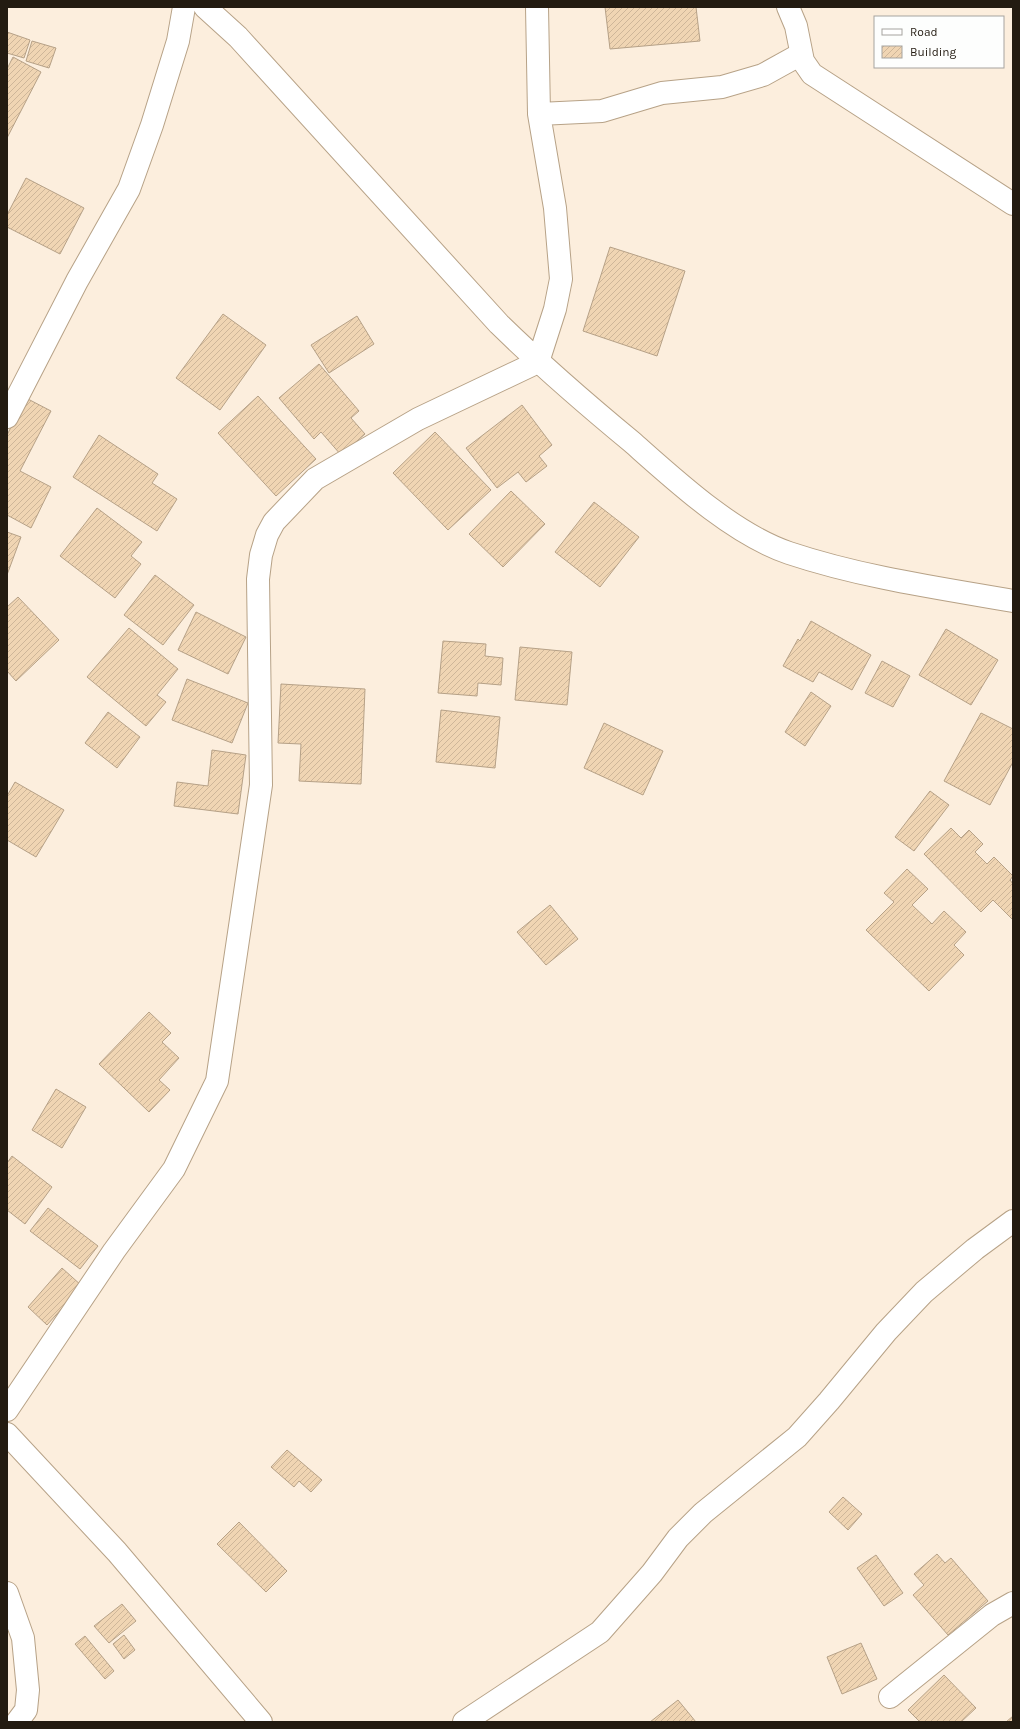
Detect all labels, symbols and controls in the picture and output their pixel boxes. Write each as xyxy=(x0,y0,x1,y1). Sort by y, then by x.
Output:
legend xyxy=(874,16,1004,68)
text: Road xyxy=(910,25,938,39)
text: Building xyxy=(910,45,957,59)

